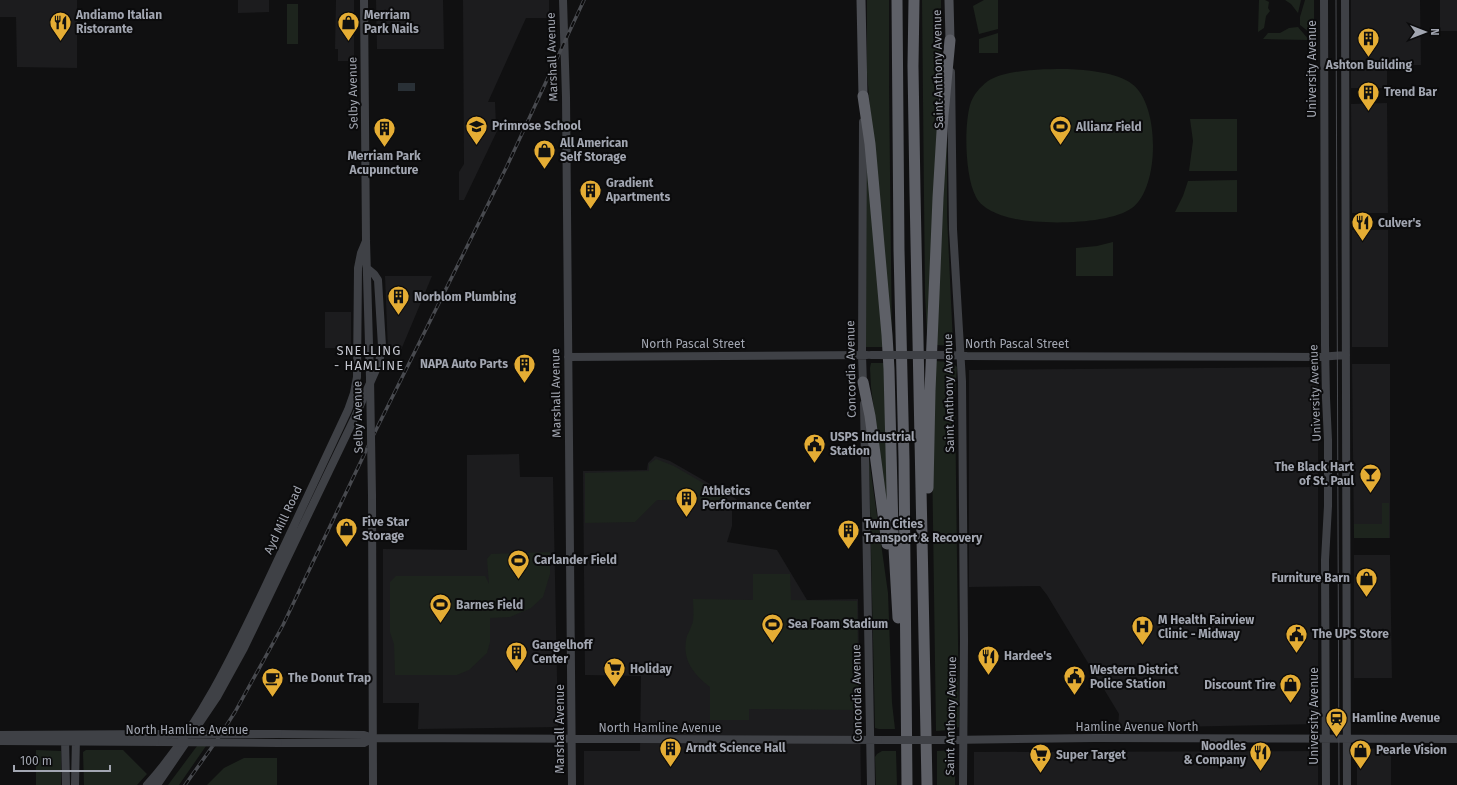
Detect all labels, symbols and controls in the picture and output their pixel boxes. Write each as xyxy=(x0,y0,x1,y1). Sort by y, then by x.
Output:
place label: Andiamo Italian Ristorante xyxy=(75,8,162,36)
place label: Merriam Park Nails xyxy=(364,8,419,36)
restaurant icon: Andiamo Italian Ristorante xyxy=(47,9,73,42)
shop icon: Merriam Park Nails xyxy=(336,9,362,42)
street label: Saint Anthony Avenue xyxy=(930,9,946,129)
street label: Marshall Avenue xyxy=(543,12,561,102)
north arrow xyxy=(1405,12,1445,52)
street label: University Avenue xyxy=(1305,20,1319,118)
building icon: Ashton Building xyxy=(1356,25,1382,58)
text: N xyxy=(1428,28,1441,36)
street label: Selby Avenue xyxy=(345,57,361,129)
place label: Ashton Building xyxy=(1325,58,1413,72)
building icon: Trend Bar xyxy=(1356,79,1382,112)
place label: Trend Bar xyxy=(1384,85,1437,99)
school or university icon: Primrose School xyxy=(464,113,490,146)
sports icon: Allianz Field xyxy=(1047,114,1073,147)
building icon: Merriam Park Acupuncture xyxy=(371,116,397,149)
place label: Primrose School xyxy=(492,119,582,133)
place label: Allianz Field xyxy=(1075,120,1142,134)
place label: All American Self Storage xyxy=(559,136,628,164)
shop icon: All American Self Storage xyxy=(532,137,558,170)
place label: Merriam Park Acupuncture xyxy=(347,149,421,177)
place label: Gradient Apartments xyxy=(605,176,670,204)
building icon: Gradient Apartments xyxy=(578,177,604,210)
restaurant icon: Culver's xyxy=(1350,210,1376,243)
place label: Culver's xyxy=(1378,216,1421,230)
building icon: Norblom Plumbing xyxy=(385,284,411,317)
place label: Norblom Plumbing xyxy=(414,290,517,304)
street label: Concordia Avenue xyxy=(843,320,859,418)
street label: Saint Anthony Avenue xyxy=(941,333,957,453)
street label: North Pascal Street xyxy=(641,337,746,351)
street label: North Pascal Street xyxy=(965,337,1070,351)
district label: SNELLING - HAMLINE xyxy=(334,343,404,373)
street label: University Avenue xyxy=(1306,344,1324,442)
street label: Marshall Avenue xyxy=(548,348,564,438)
building icon: NAPA Auto Parts xyxy=(511,351,537,384)
place label: NAPA Auto Parts xyxy=(420,357,508,371)
street label: Selby Avenue xyxy=(350,381,366,453)
place label: USPS Industrial Station xyxy=(830,430,915,458)
public building icon: USPS Industrial Station xyxy=(801,431,827,464)
place label: The Black Hart of St. Paul xyxy=(1274,460,1354,488)
bar icon: The Black Hart of St. Paul xyxy=(1357,461,1383,494)
street label: Ayd Mill Road xyxy=(261,484,305,556)
place label: Athletics Performance Center xyxy=(701,484,811,512)
building icon: Athletics Performance Center xyxy=(674,485,700,518)
place label: Five Star Storage xyxy=(362,515,409,543)
shop icon: Five Star Storage xyxy=(333,516,359,549)
place label: Twin Cities Transport & Recovery xyxy=(864,517,983,545)
building icon: Twin Cities Transport & Recovery xyxy=(836,518,862,551)
sports icon: Carlander Field xyxy=(506,547,532,580)
place label: Carlander Field xyxy=(534,553,617,567)
shop icon: Furniture Barn xyxy=(1353,565,1379,598)
place label: Furniture Barn xyxy=(1271,571,1350,585)
sports icon: Barnes Field xyxy=(427,592,453,625)
place label: Barnes Field xyxy=(456,598,523,612)
sports icon: Sea Foam Stadium xyxy=(759,611,785,644)
place label: M Health Fairview Clinic - Midway xyxy=(1158,613,1254,641)
hospital icon: M Health Fairview Clinic - Midway xyxy=(1129,614,1155,647)
place label: Sea Foam Stadium xyxy=(788,617,888,631)
public building icon: The UPS Store xyxy=(1283,621,1309,654)
place label: The UPS Store xyxy=(1312,627,1389,641)
place label: Gangelhoff Center xyxy=(532,638,594,666)
building icon: Gangelhoff Center xyxy=(503,639,529,672)
restaurant icon: Hardee's xyxy=(976,643,1002,676)
street label: Concordia Avenue xyxy=(849,644,865,742)
place label: Hardee's xyxy=(1004,649,1052,663)
supermarket icon: Holiday xyxy=(601,656,627,689)
street label: Saint Anthony Avenue xyxy=(943,656,959,776)
place label: Holiday xyxy=(630,662,673,676)
place label: Western District Police Station xyxy=(1090,663,1179,691)
public building icon: Western District Police Station xyxy=(1062,664,1088,697)
cafe icon: The Donut Trap xyxy=(259,665,285,698)
street label: University Avenue xyxy=(1307,667,1321,765)
place label: The Donut Trap xyxy=(288,671,371,685)
shop icon: Discount Tire xyxy=(1278,672,1304,705)
place label: Discount Tire xyxy=(1204,678,1276,692)
street label: Marshall Avenue xyxy=(553,684,567,774)
station icon: Hamline Avenue xyxy=(1324,705,1350,738)
place label: Hamline Avenue xyxy=(1352,711,1441,725)
street label: Hamline Avenue North xyxy=(1076,720,1198,734)
street label: North Hamline Avenue xyxy=(599,721,721,735)
street label: North Hamline Avenue xyxy=(126,723,248,737)
building icon: Arndt Science Hall xyxy=(657,735,683,768)
shop icon: Pearle Vision xyxy=(1348,737,1374,770)
place label: Noodles & Company xyxy=(1184,739,1247,767)
restaurant icon: Noodles & Company xyxy=(1248,740,1274,773)
place label: Arndt Science Hall xyxy=(685,741,786,755)
supermarket icon: Super Target xyxy=(1027,742,1053,775)
place label: Pearle Vision xyxy=(1376,743,1447,757)
scale bar xyxy=(14,747,110,773)
place label: Super Target xyxy=(1056,748,1126,762)
text: 100 m xyxy=(20,754,52,768)

